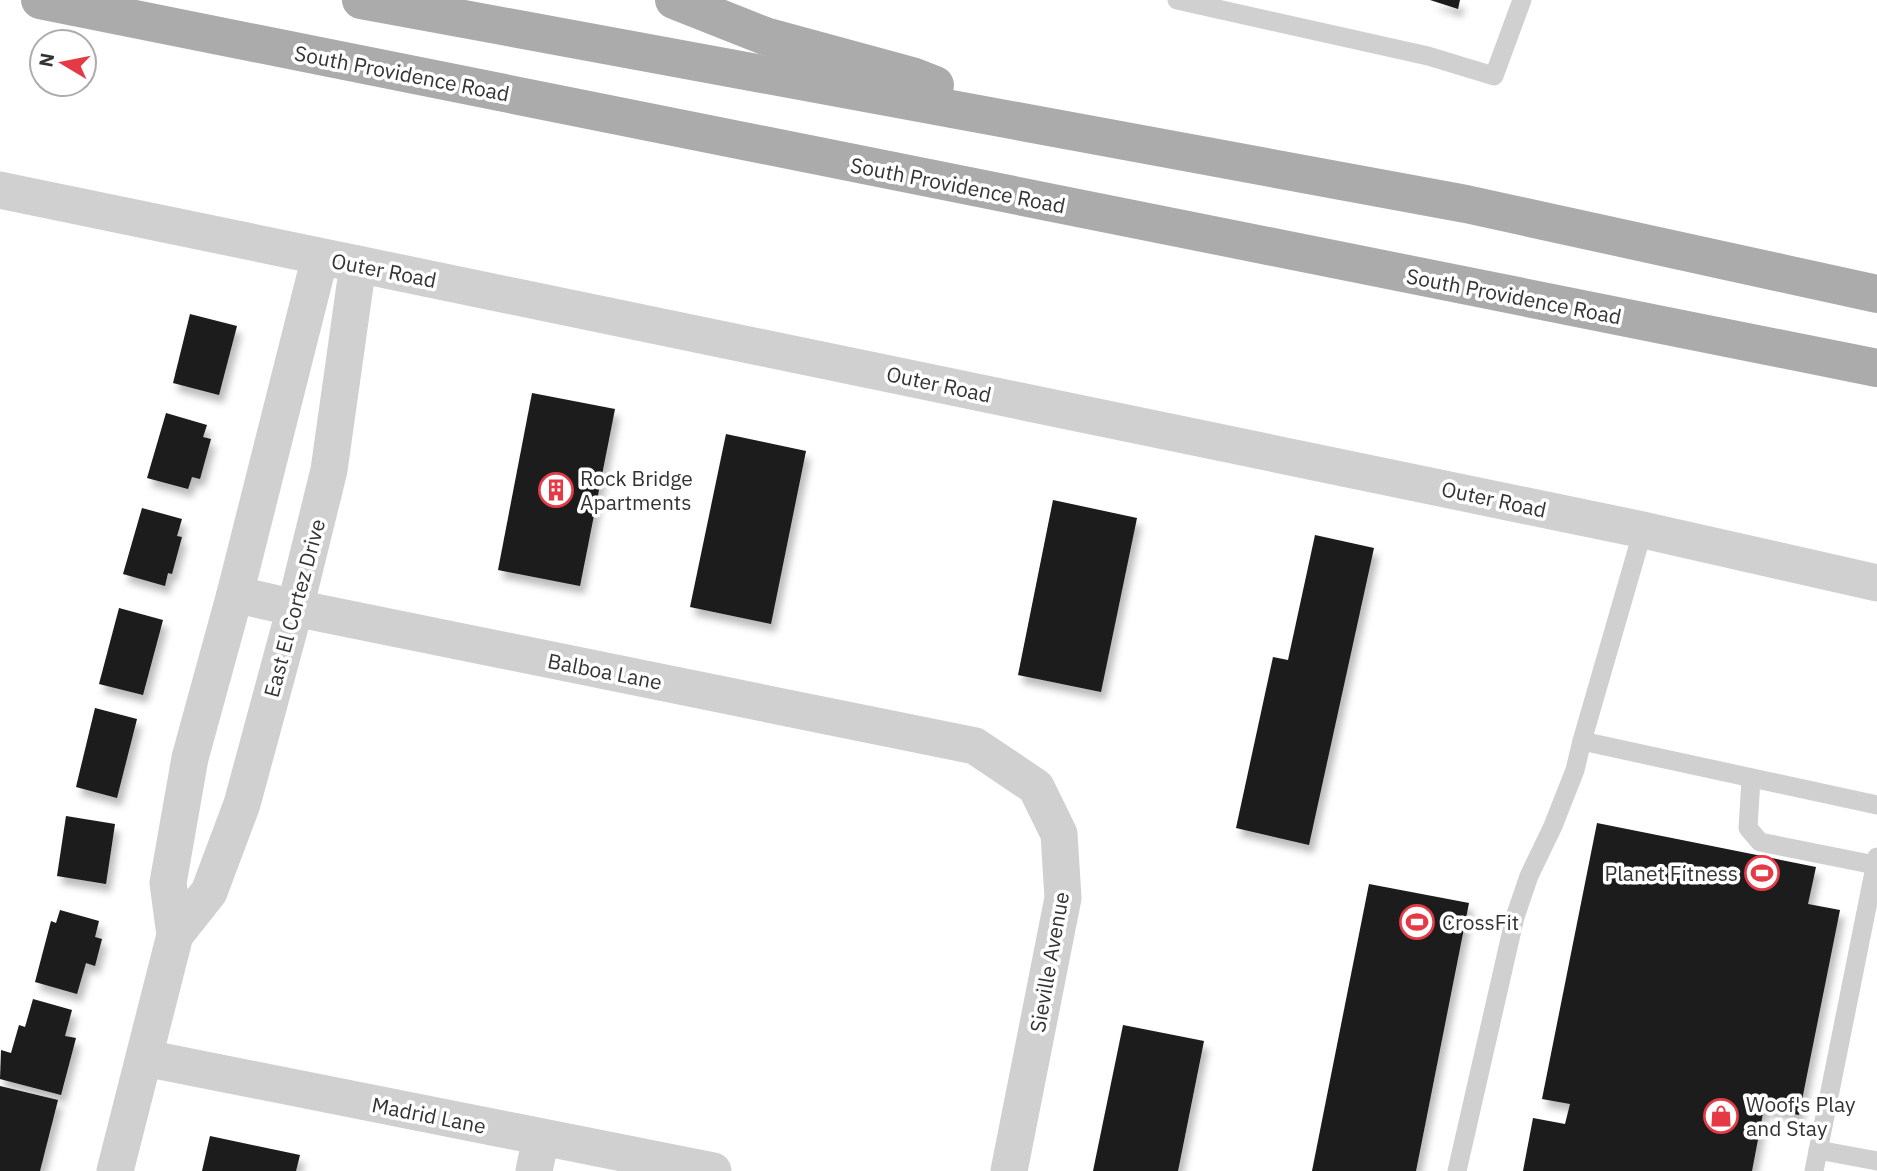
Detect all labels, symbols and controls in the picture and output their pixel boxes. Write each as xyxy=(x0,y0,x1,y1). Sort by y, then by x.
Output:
north arrow xyxy=(28,28,98,98)
street label: South Providence Road xyxy=(292,38,512,108)
text: N xyxy=(33,51,59,69)
street label: South Providence Road xyxy=(848,150,1068,220)
street label: Outer Road xyxy=(329,246,439,294)
street label: South Providence Road xyxy=(1404,261,1624,331)
street label: Outer Road xyxy=(884,359,994,409)
place label: Rock Bridge Apartments xyxy=(580,464,693,516)
building icon: Rock Bridge Apartments xyxy=(537,471,575,509)
street label: Outer Road xyxy=(1439,474,1549,524)
street label: East El Cortez Drive xyxy=(257,516,331,700)
street label: Balboa Lane xyxy=(545,646,665,696)
sports icon: Planet Fitness xyxy=(1743,854,1781,892)
place label: Planet Fitness xyxy=(1604,859,1738,887)
street label: Sieville Avenue xyxy=(1023,889,1075,1035)
sports icon: CrossFit xyxy=(1398,903,1436,941)
place label: CrossFit xyxy=(1442,908,1519,936)
street label: Madrid Lane xyxy=(370,1090,488,1140)
place label: Woof's Play and Stay xyxy=(1746,1090,1856,1142)
shop icon: Woof's Play and Stay xyxy=(1702,1097,1740,1135)

